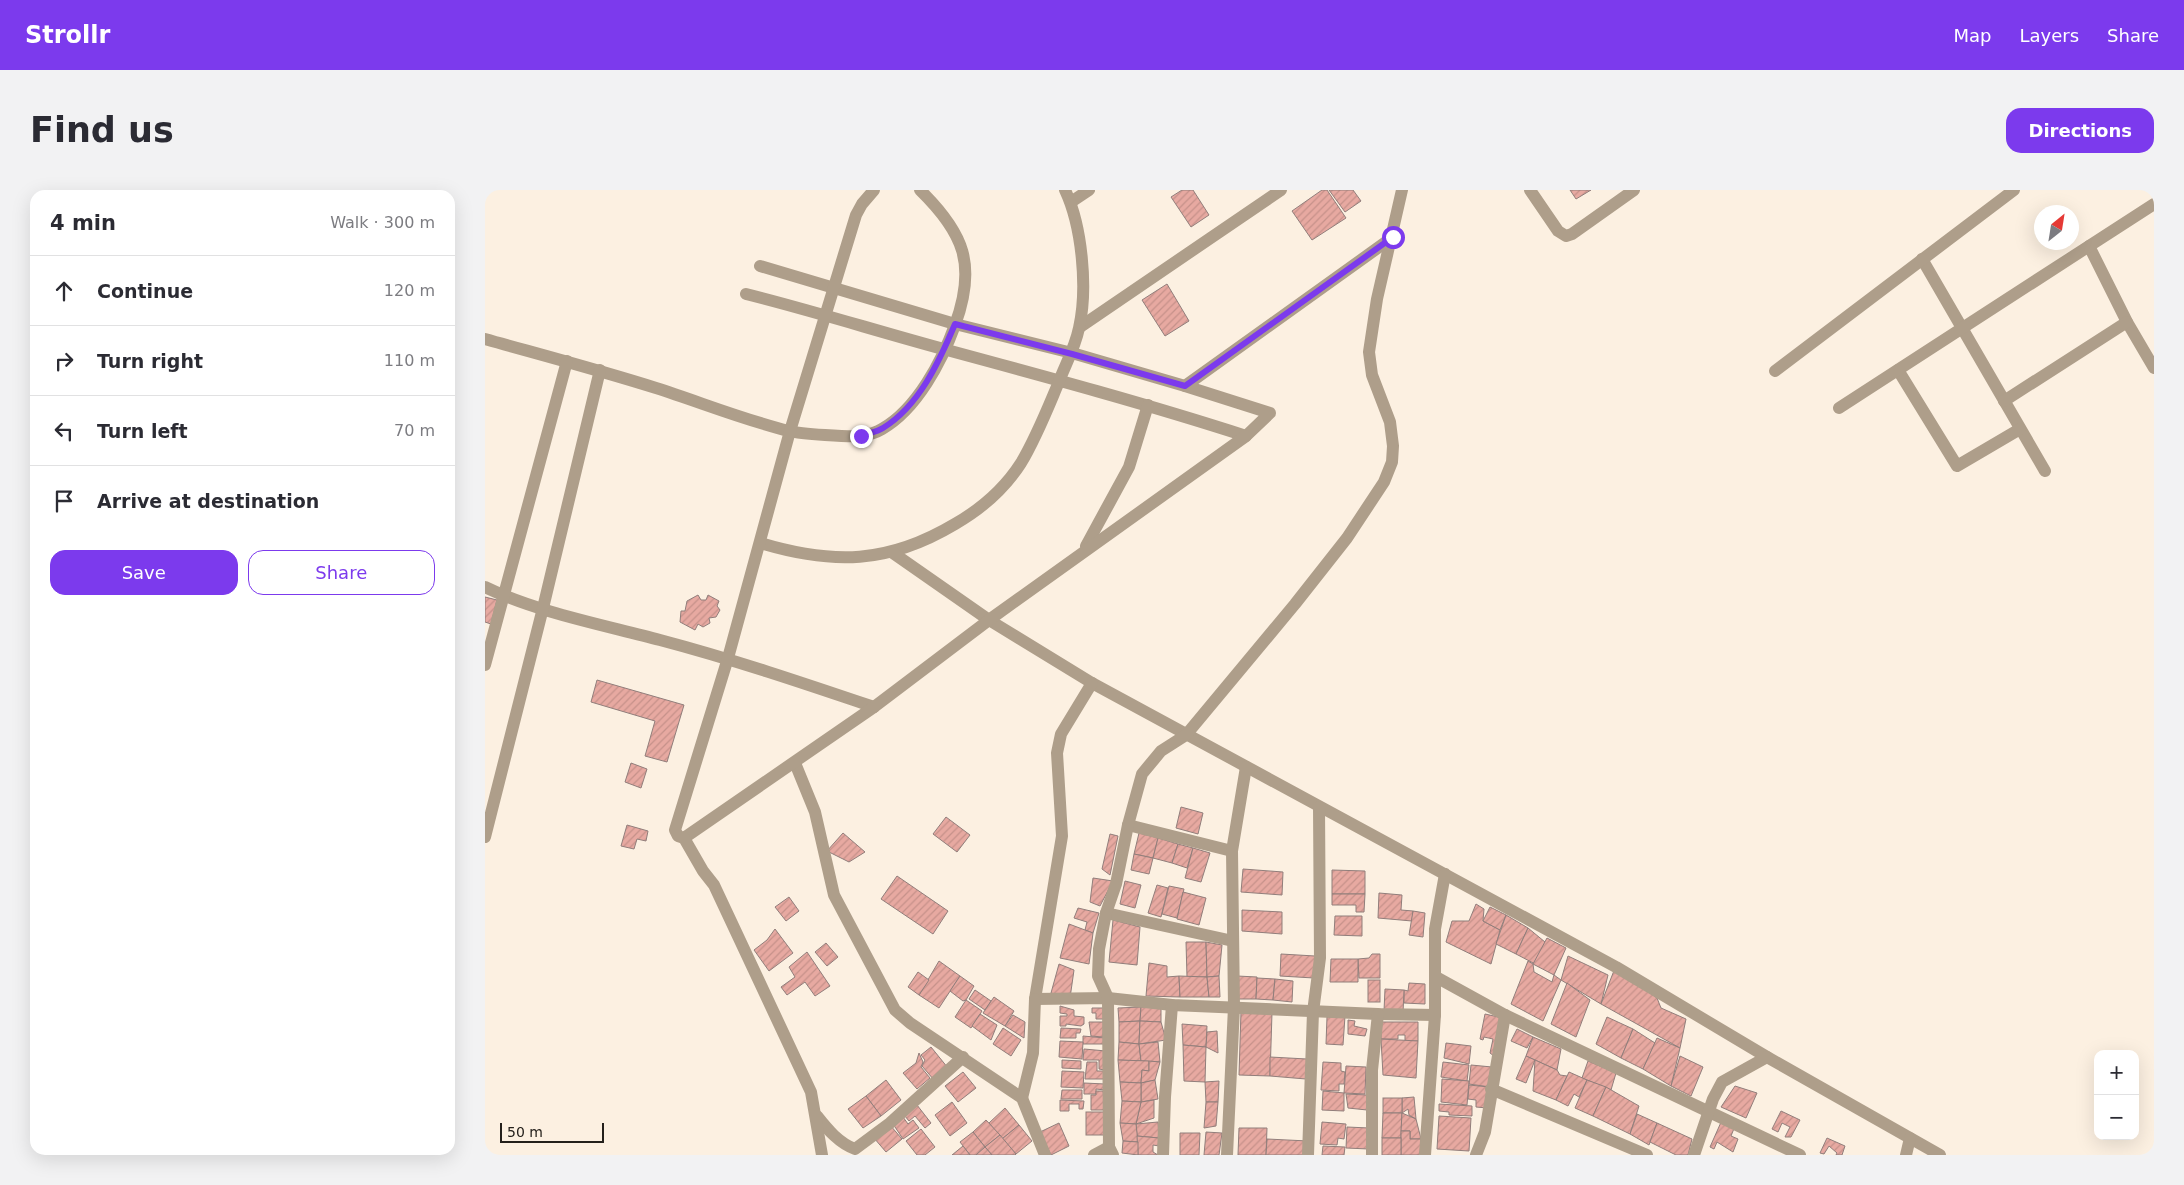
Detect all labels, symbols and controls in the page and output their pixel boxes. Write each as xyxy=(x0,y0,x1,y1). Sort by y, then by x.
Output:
text: Strollr xyxy=(25,21,110,49)
text: Map xyxy=(1953,25,1991,46)
text: Layers xyxy=(2019,25,2079,46)
text: Share xyxy=(2107,25,2159,46)
button: Directions xyxy=(2006,108,2154,153)
text: Find us xyxy=(30,110,174,150)
north arrow xyxy=(2034,205,2079,250)
text: 4 min xyxy=(50,211,116,235)
text: Walk · 300 m xyxy=(330,213,435,232)
route start xyxy=(1382,226,1405,249)
icon: ahead xyxy=(50,277,78,305)
text: Continue xyxy=(97,280,193,302)
text: 120 m xyxy=(384,281,435,300)
icon: right xyxy=(50,347,78,375)
text: Turn right xyxy=(97,350,203,372)
text: 110 m xyxy=(384,351,435,370)
icon: left xyxy=(50,417,78,445)
text: Turn left xyxy=(97,420,188,442)
text: 70 m xyxy=(394,421,435,440)
route end xyxy=(850,425,873,448)
icon: arrive xyxy=(50,487,78,515)
text: Arrive at destination xyxy=(97,490,319,512)
button: Save xyxy=(50,550,238,595)
button: Share xyxy=(248,550,435,595)
map controls xyxy=(2094,1050,2139,1140)
button: + xyxy=(2094,1050,2139,1095)
button: − xyxy=(2094,1095,2139,1140)
scale bar xyxy=(500,1120,604,1143)
text: 50 m xyxy=(507,1124,543,1140)

